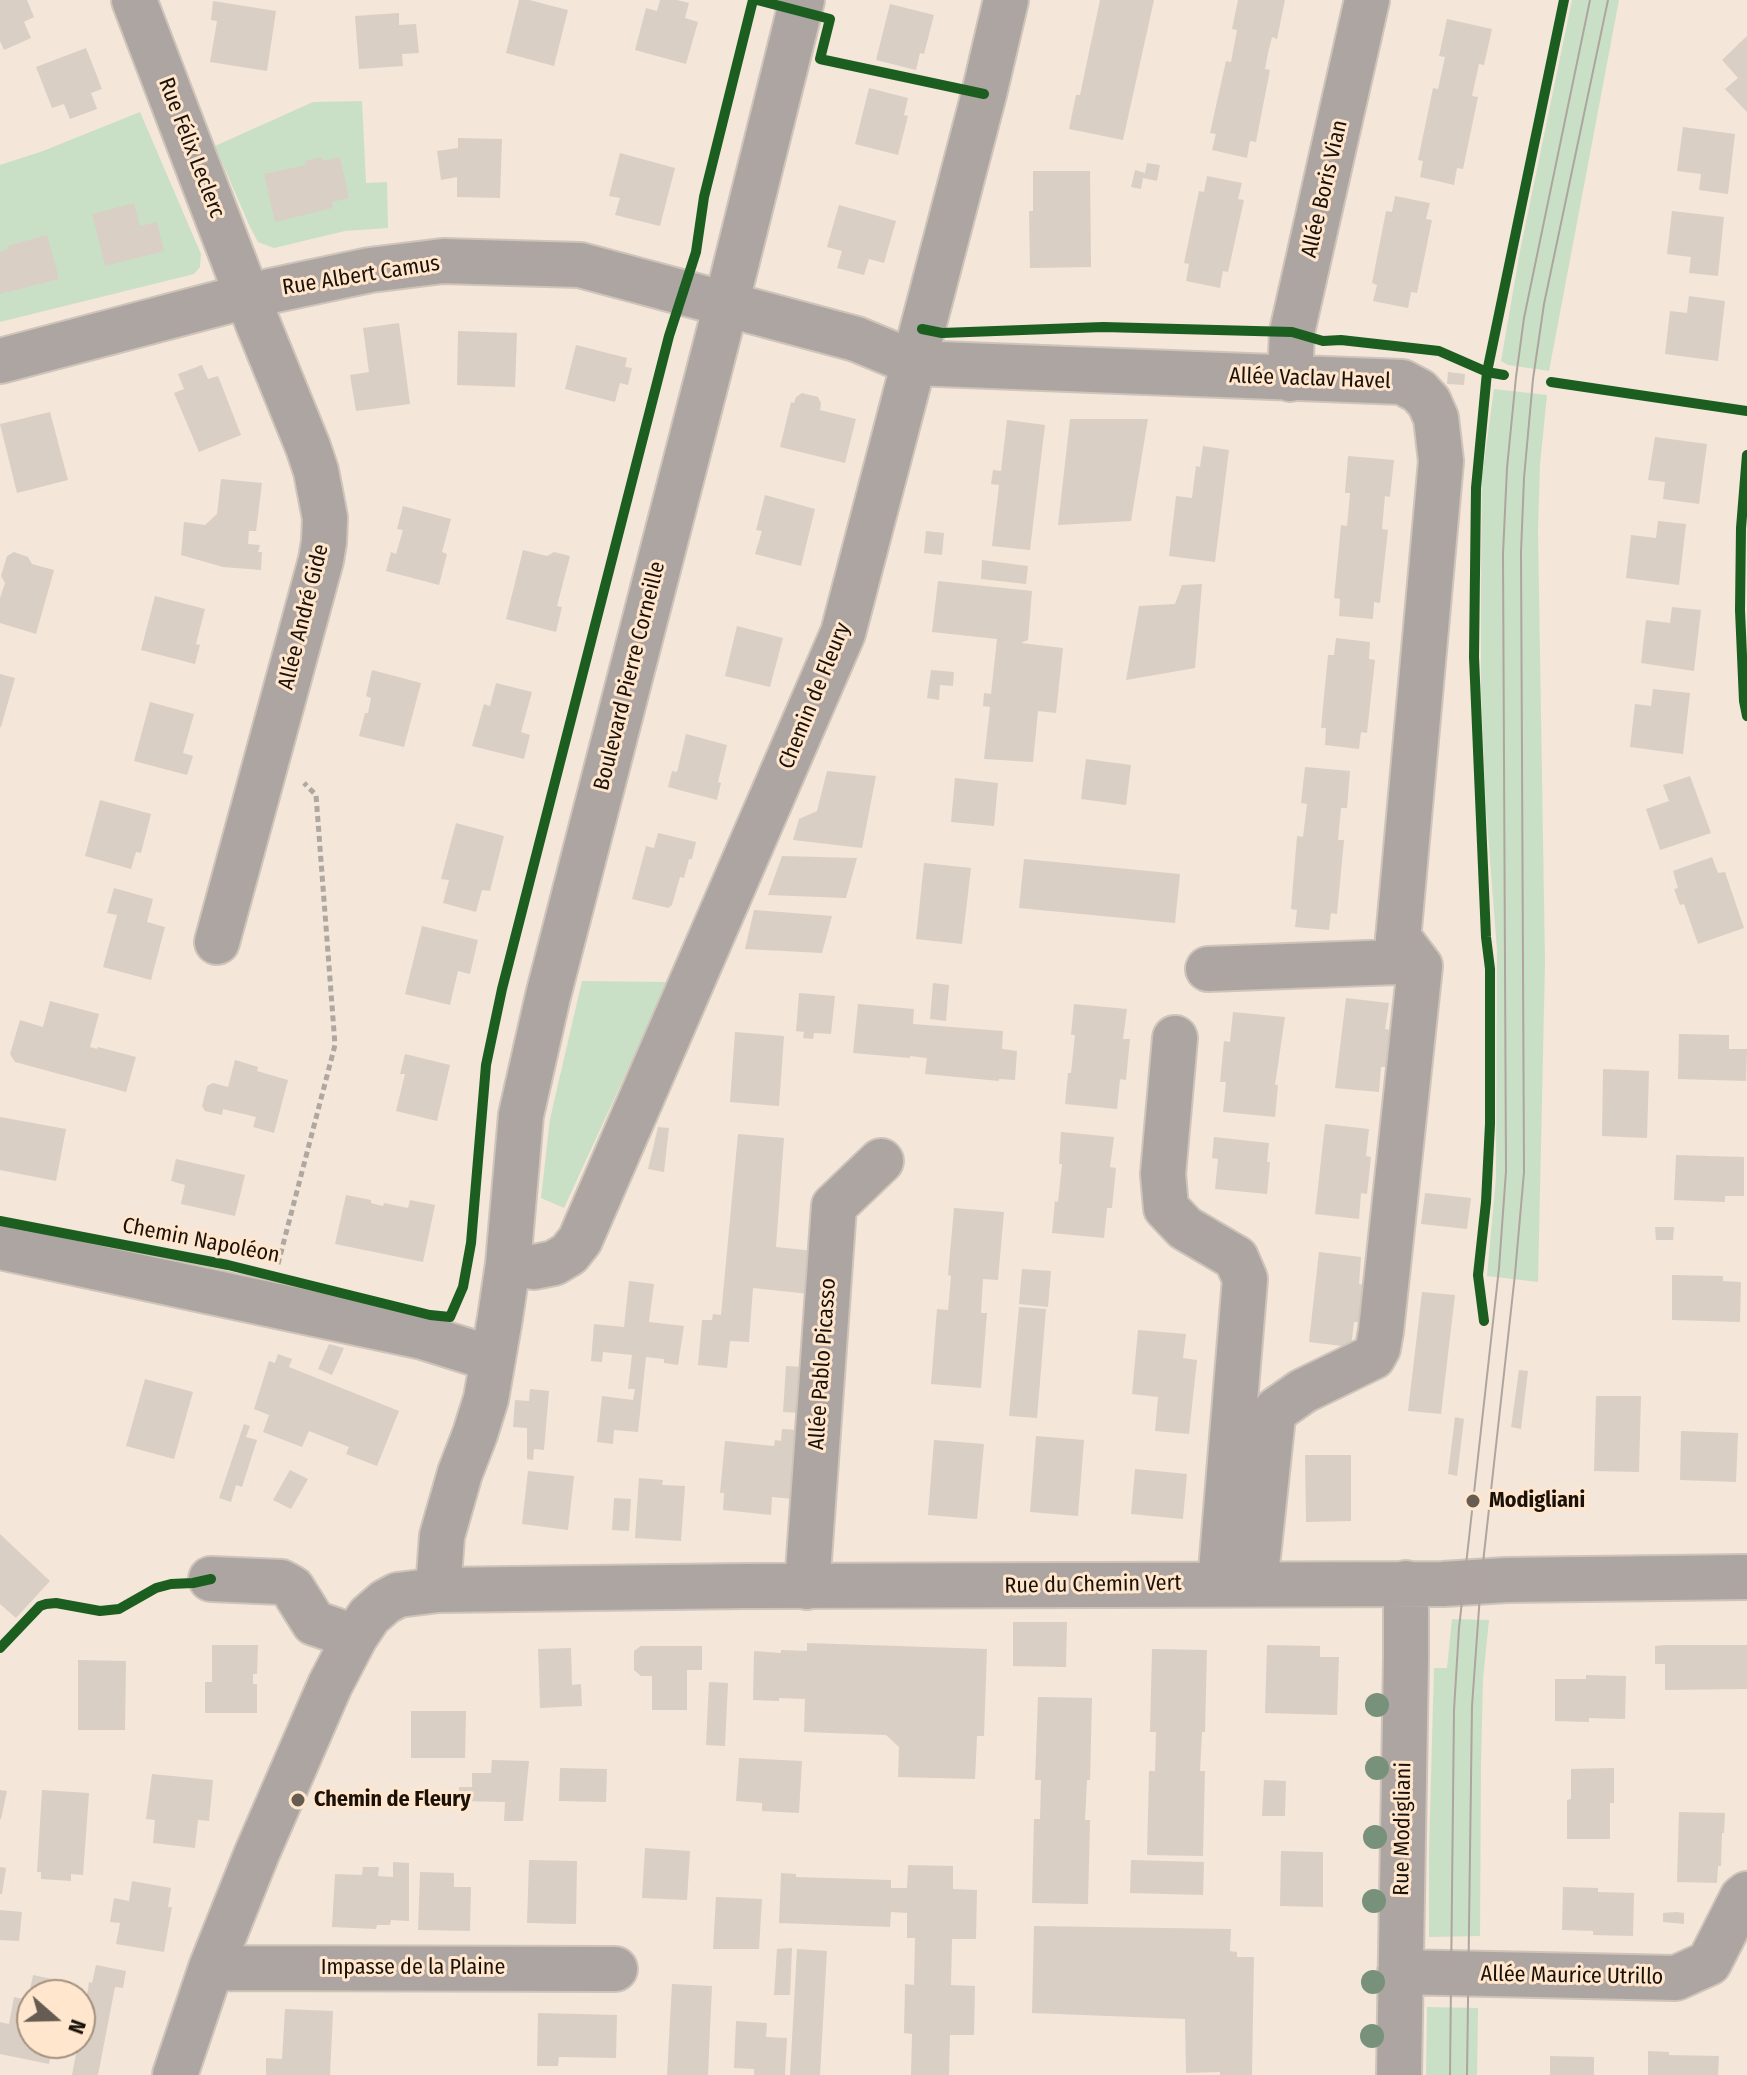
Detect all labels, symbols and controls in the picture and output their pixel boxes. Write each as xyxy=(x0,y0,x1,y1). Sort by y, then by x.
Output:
street label: Rue Félix Leclerc xyxy=(152,74,230,222)
street label: Allée Boris Vian xyxy=(1296,118,1354,260)
street label: Rue Albert Camus xyxy=(280,251,442,301)
street label: Allée Vaclav Havel xyxy=(1229,363,1391,395)
street label: Allée André Gide xyxy=(273,542,335,692)
street label: Boulevard Pierre Corneille xyxy=(589,559,671,793)
street label: Chemin de Fleury xyxy=(774,619,856,773)
street label: Chemin Napoléon xyxy=(120,1213,282,1269)
street label: Allée Pablo Picasso xyxy=(804,1277,842,1451)
place label: Modigliani xyxy=(1489,1488,1585,1514)
marker: Modigliani xyxy=(1464,1492,1482,1510)
street label: Rue du Chemin Vert xyxy=(1004,1570,1182,1600)
street label: Rue Modigliani xyxy=(1389,1762,1417,1896)
place label: Chemin de Fleury xyxy=(314,1787,471,1813)
marker: Chemin de Fleury xyxy=(289,1791,307,1809)
street label: Impasse de la Plaine xyxy=(321,1955,505,1981)
street label: Allée Maurice Utrillo xyxy=(1480,1961,1664,1991)
north arrow xyxy=(16,1979,96,2059)
text: N xyxy=(62,2016,92,2038)

